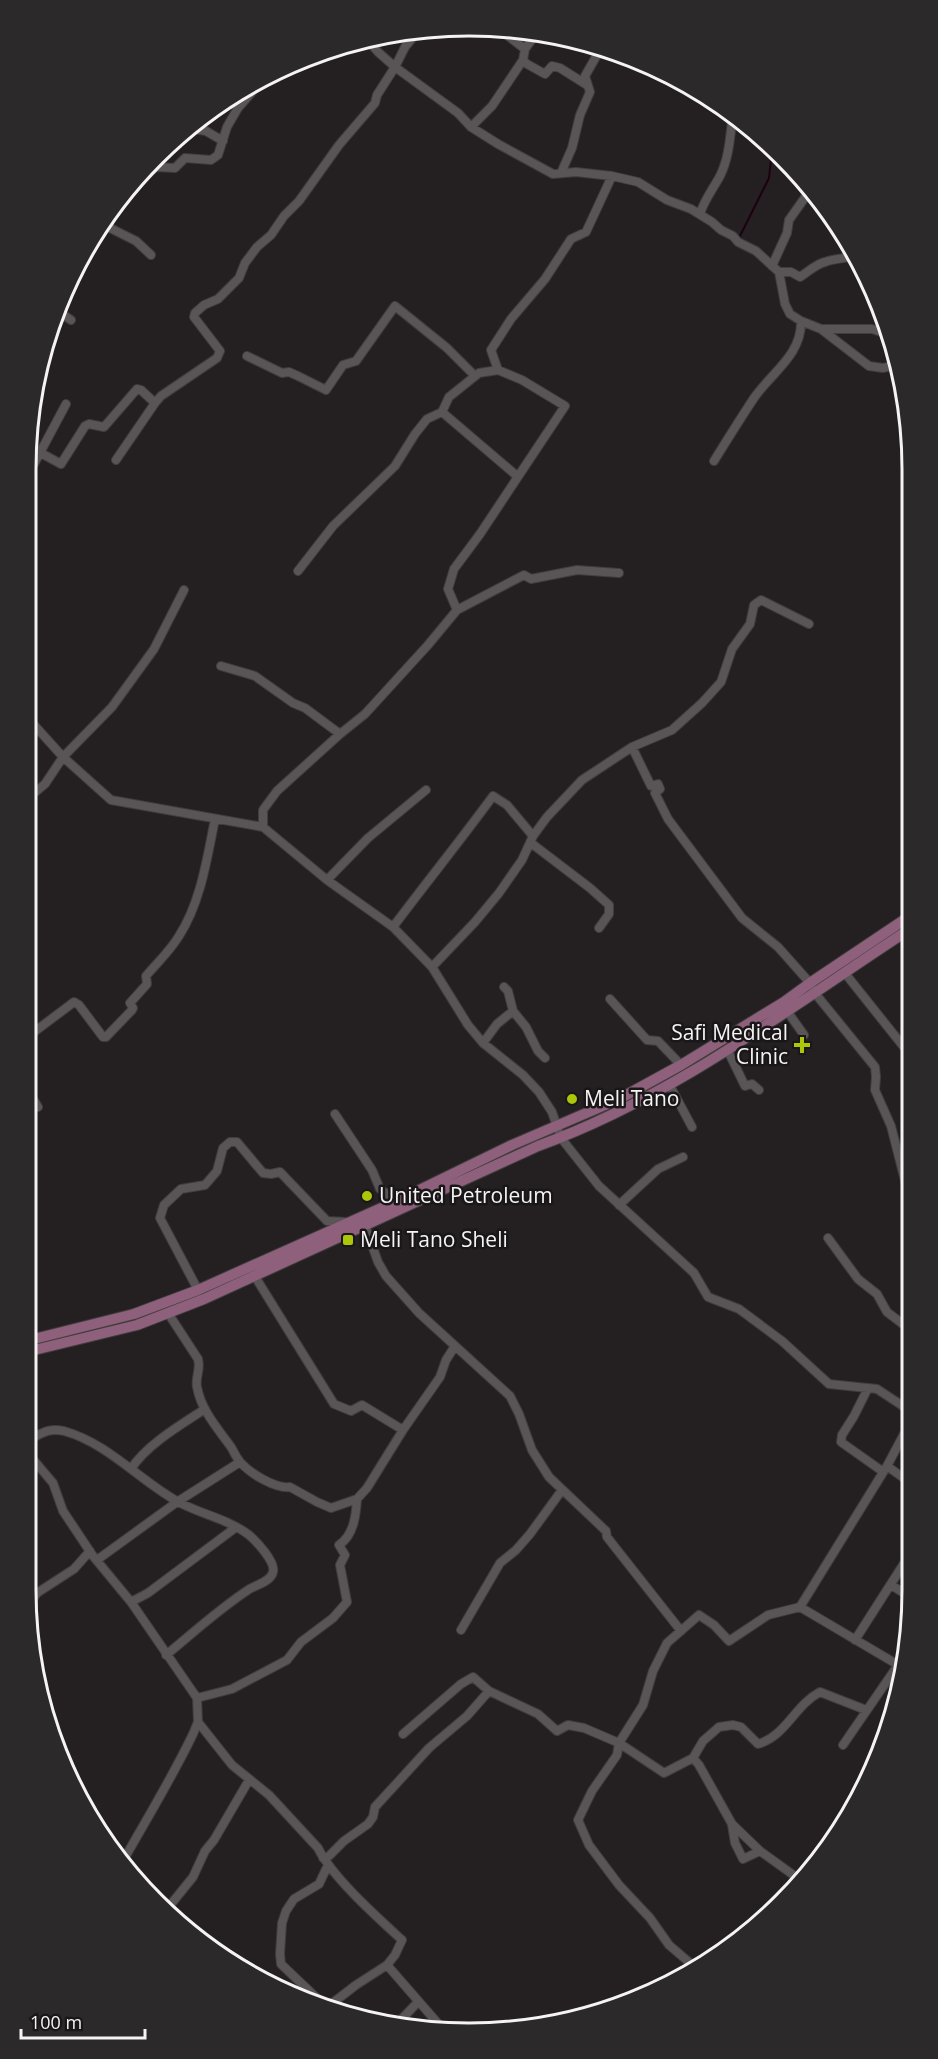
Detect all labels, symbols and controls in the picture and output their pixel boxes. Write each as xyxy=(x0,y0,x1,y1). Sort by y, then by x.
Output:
place label: Safi Medical Clinic xyxy=(671,1018,788,1070)
marker: Safi Medical Clinic xyxy=(793,1036,811,1054)
place label: Meli Tano xyxy=(584,1084,679,1112)
marker: Meli Tano xyxy=(565,1092,579,1106)
place label: United Petroleum xyxy=(379,1181,553,1209)
marker: United Petroleum xyxy=(360,1189,374,1203)
place label: Meli Tano Sheli xyxy=(360,1225,508,1253)
marker: Meli Tano Sheli xyxy=(341,1233,355,1247)
scale bar xyxy=(21,2002,146,2040)
text: 100 m xyxy=(30,2010,82,2034)

